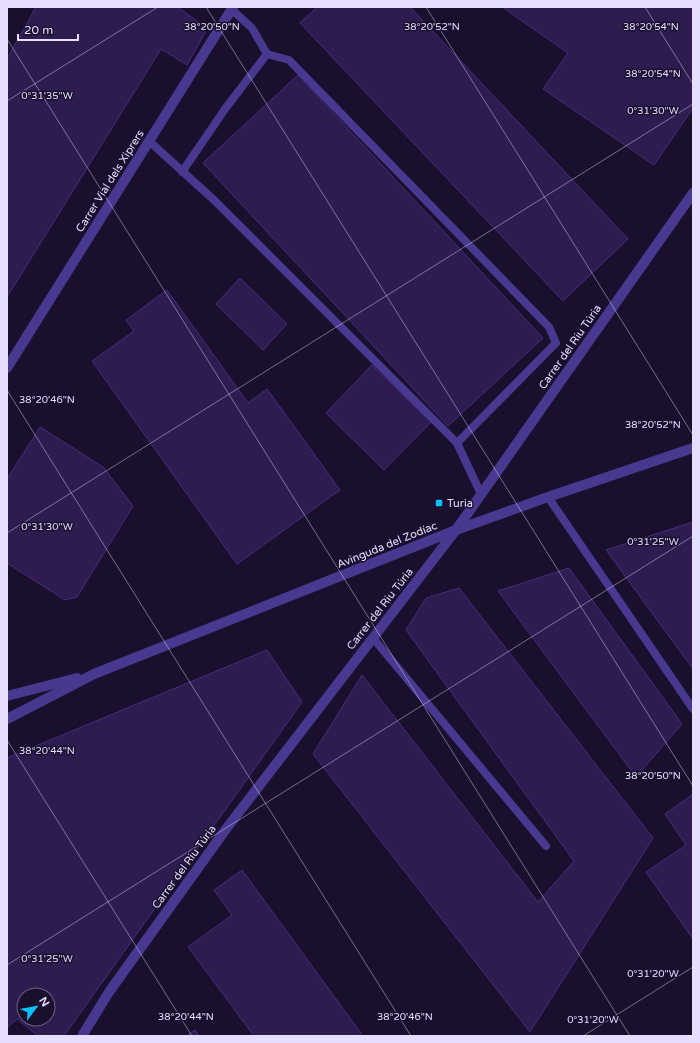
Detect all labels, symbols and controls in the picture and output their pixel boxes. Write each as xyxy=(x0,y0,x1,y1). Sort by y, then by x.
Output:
scale bar xyxy=(18,16,78,42)
text: 38°20'50"N xyxy=(184,21,240,33)
text: 38°20'52"N xyxy=(404,21,460,33)
text: 38°20'54"N xyxy=(623,21,679,33)
text: 20 m xyxy=(24,23,53,37)
text: 38°20'54"N xyxy=(625,68,681,80)
text: 0°31'35"W xyxy=(21,90,73,102)
text: 0°31'30"W xyxy=(627,105,679,117)
street label: Carrer Vial dels Xiprers xyxy=(73,127,147,235)
street label: Carrer del Riu Túria xyxy=(536,302,604,392)
text: 38°20'46"N xyxy=(19,394,75,406)
text: 38°20'52"N xyxy=(625,419,681,431)
place label: Turia xyxy=(447,497,473,510)
marker: Turia xyxy=(434,498,444,508)
street label: Avinguda del Zodíac xyxy=(335,519,439,571)
text: 0°31'30"W xyxy=(21,521,73,533)
text: 0°31'25"W xyxy=(627,536,679,548)
street label: Carrer del Riu Túria xyxy=(344,566,416,652)
text: 38°20'44"N xyxy=(19,745,75,757)
text: 38°20'50"N xyxy=(625,770,681,782)
street label: Carrer del Riu Túria xyxy=(149,823,219,911)
text: 0°31'25"W xyxy=(21,953,73,965)
text: 0°31'20"W xyxy=(627,968,679,980)
north arrow xyxy=(16,987,56,1027)
text: N xyxy=(36,995,52,1009)
text: 38°20'44"N xyxy=(158,1011,214,1023)
text: 38°20'46"N xyxy=(377,1011,433,1023)
text: 0°31'20"W xyxy=(567,1014,619,1026)

